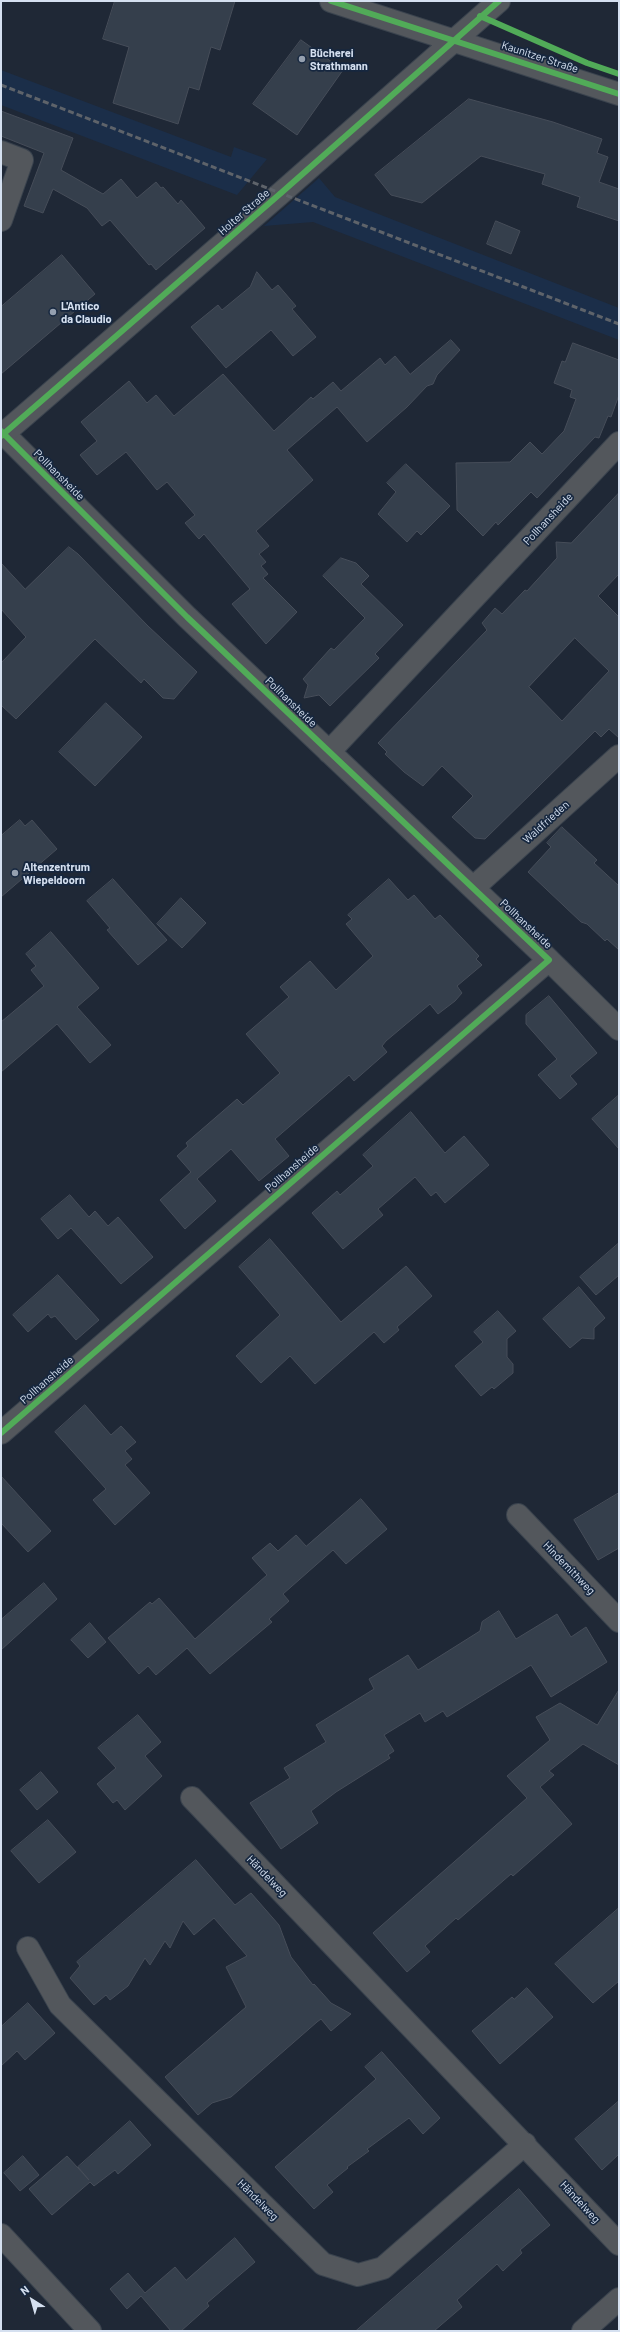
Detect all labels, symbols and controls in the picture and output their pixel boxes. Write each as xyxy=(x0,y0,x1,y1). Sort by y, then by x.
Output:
street label: Kaunitzer Straße xyxy=(500,38,580,76)
place label: Bücherei Strathmann xyxy=(310,46,368,72)
marker: Bücherei Strathmann xyxy=(297,54,307,64)
street label: Holter Straße xyxy=(216,186,272,238)
place label: L'Antico da Claudio xyxy=(61,299,112,325)
marker: L'Antico da Claudio xyxy=(48,307,58,317)
street label: Pollhansheide xyxy=(31,447,87,503)
street label: Pollhansheide xyxy=(520,490,576,548)
street label: Pollhansheide xyxy=(262,674,320,730)
street label: Waldfrieden xyxy=(520,798,572,846)
place label: Altenzentrum Wiepeldoorn xyxy=(23,860,90,886)
marker: Altenzentrum Wiepeldoorn xyxy=(10,868,20,878)
street label: Pollhansheide xyxy=(497,896,555,952)
street label: Pollhansheide xyxy=(263,1141,321,1195)
street label: Pollhansheide xyxy=(18,1353,76,1407)
street label: Hindemithweg xyxy=(540,1539,598,1597)
street label: Händelweg xyxy=(244,1853,290,1899)
street label: Händelweg xyxy=(235,2177,281,2223)
street label: Händelweg xyxy=(557,2178,603,2226)
north arrow xyxy=(12,2280,52,2320)
text: N xyxy=(18,2283,31,2297)

